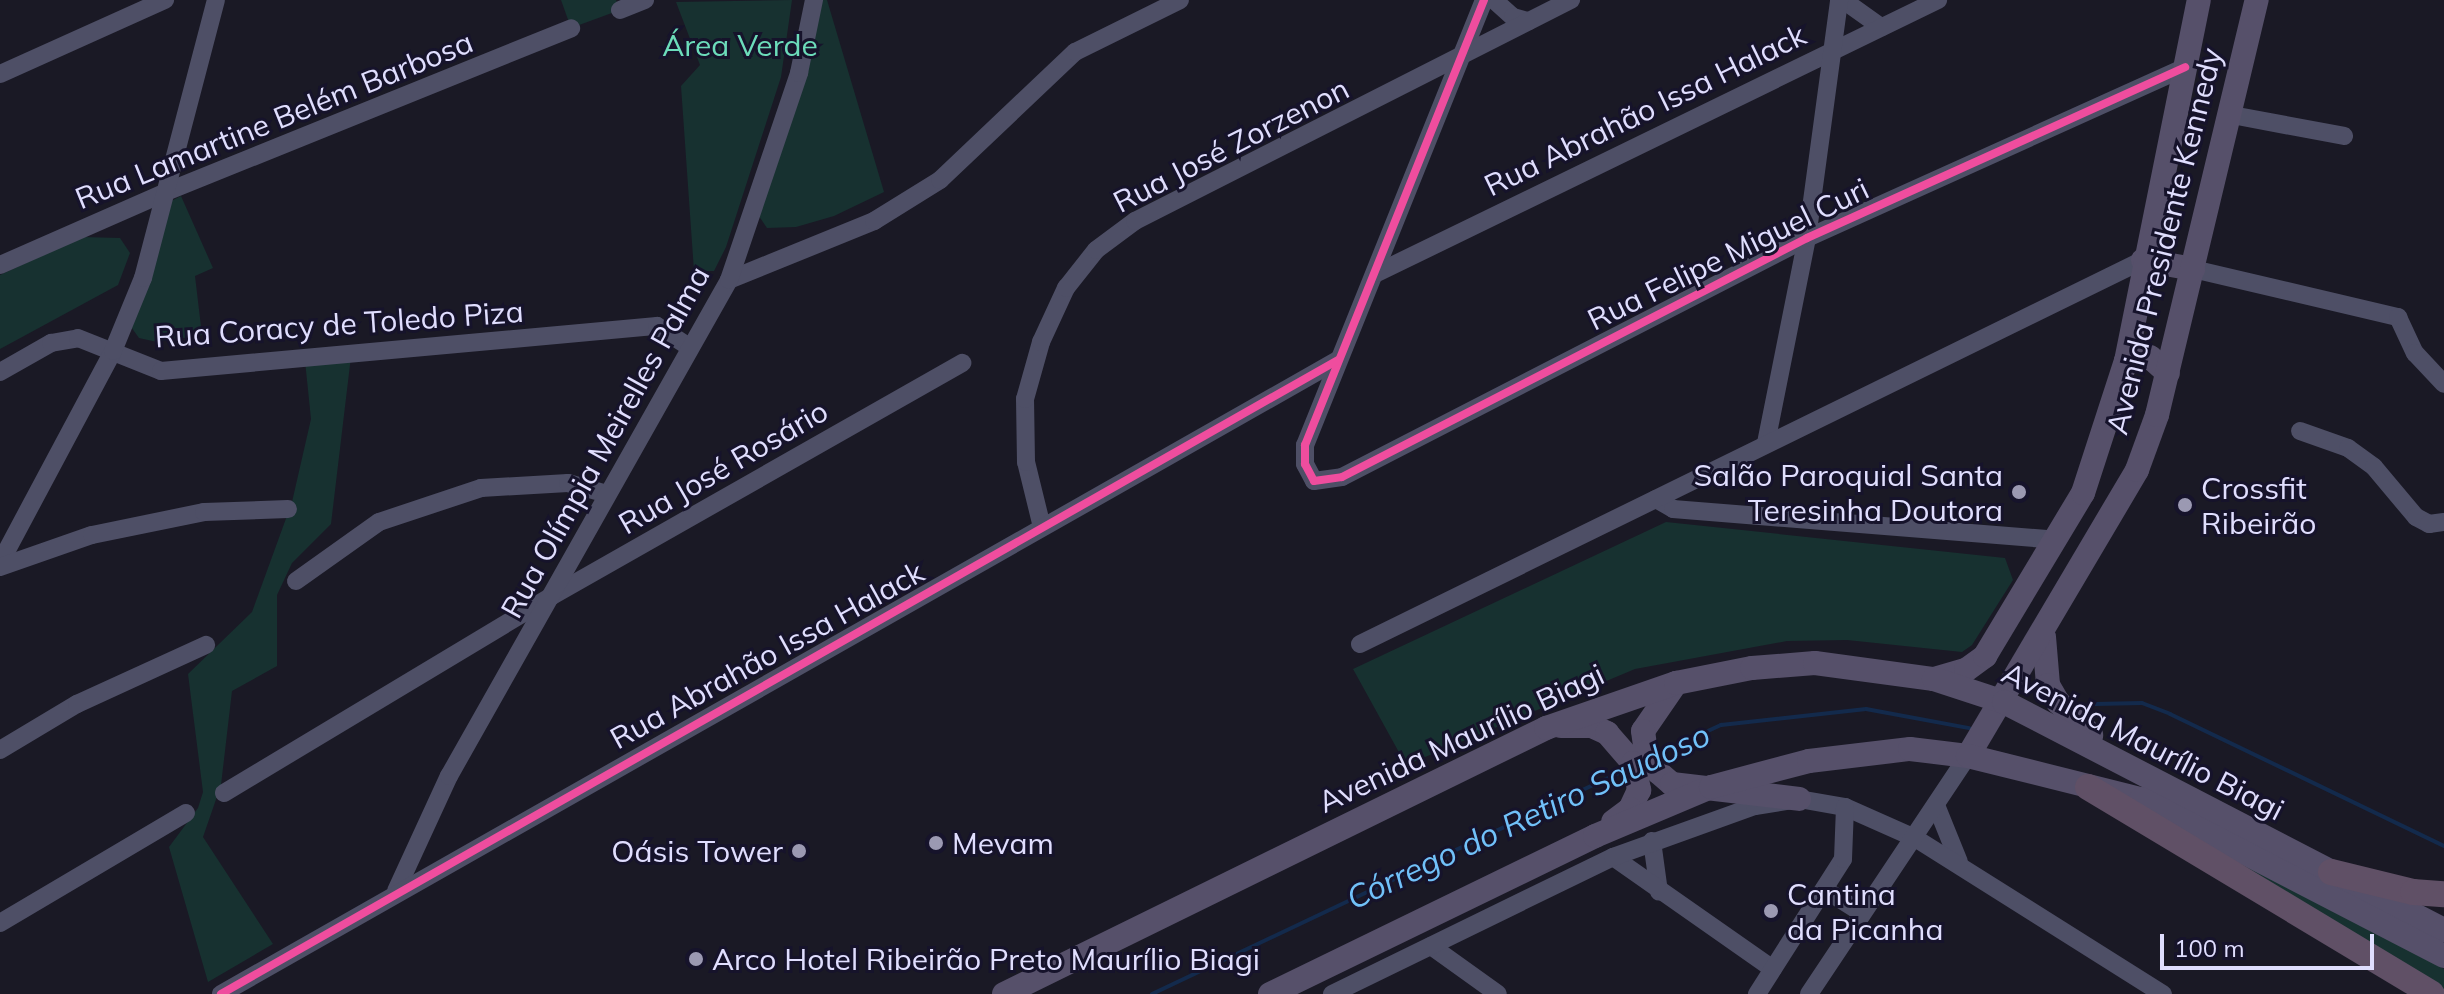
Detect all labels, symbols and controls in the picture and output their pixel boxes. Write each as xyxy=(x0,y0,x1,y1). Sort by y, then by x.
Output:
street label: Rua Abrahão Issa Halack xyxy=(1478,16,1812,204)
street label: Rua Lamartine Belém Barbosa xyxy=(70,24,478,216)
park label: Área Verde xyxy=(662,27,818,63)
street label: Avenida Presidente Kennedy xyxy=(2099,44,2229,438)
street label: Rua José Zorzenon xyxy=(1107,70,1355,220)
street label: Rua Felipe Miguel Curi xyxy=(1582,170,1874,338)
street label: Rua Olímpia Meirelles Palma xyxy=(493,260,717,624)
street label: Rua Coracy de Toledo Piza xyxy=(153,293,525,355)
street label: Rua José Rosário xyxy=(612,393,834,541)
place label: Salão Paroquial Santa Teresinha Doutora xyxy=(1693,457,2003,528)
place label: Crossfit Ribeirão xyxy=(2201,470,2316,540)
marker: Salão Paroquial Santa Teresinha Doutora xyxy=(2010,483,2028,501)
marker: Crossfit Ribeirão xyxy=(2176,496,2194,514)
street label: Rua Abrahão Issa Halack xyxy=(604,554,930,756)
street label: Avenida Maurílio Biagi xyxy=(1996,654,2290,828)
street label: Avenida Maurílio Biagi xyxy=(1312,656,1610,820)
water label: Córrego do Retiro Saudoso xyxy=(1340,715,1716,917)
place label: Mevam xyxy=(952,825,1054,861)
place label: Oásis Tower xyxy=(611,833,783,869)
marker: Mevam xyxy=(927,834,945,852)
marker: Oásis Tower xyxy=(790,842,808,860)
place label: Cantina da Picanha xyxy=(1787,876,1943,946)
marker: Cantina da Picanha xyxy=(1762,902,1780,920)
scale bar xyxy=(2164,918,2378,968)
text: 100 m xyxy=(2174,933,2245,963)
place label: Arco Hotel Ribeirão Preto Maurílio Biagi xyxy=(712,941,1260,977)
marker: Arco Hotel Ribeirão Preto Maurílio Biagi xyxy=(687,950,705,968)

